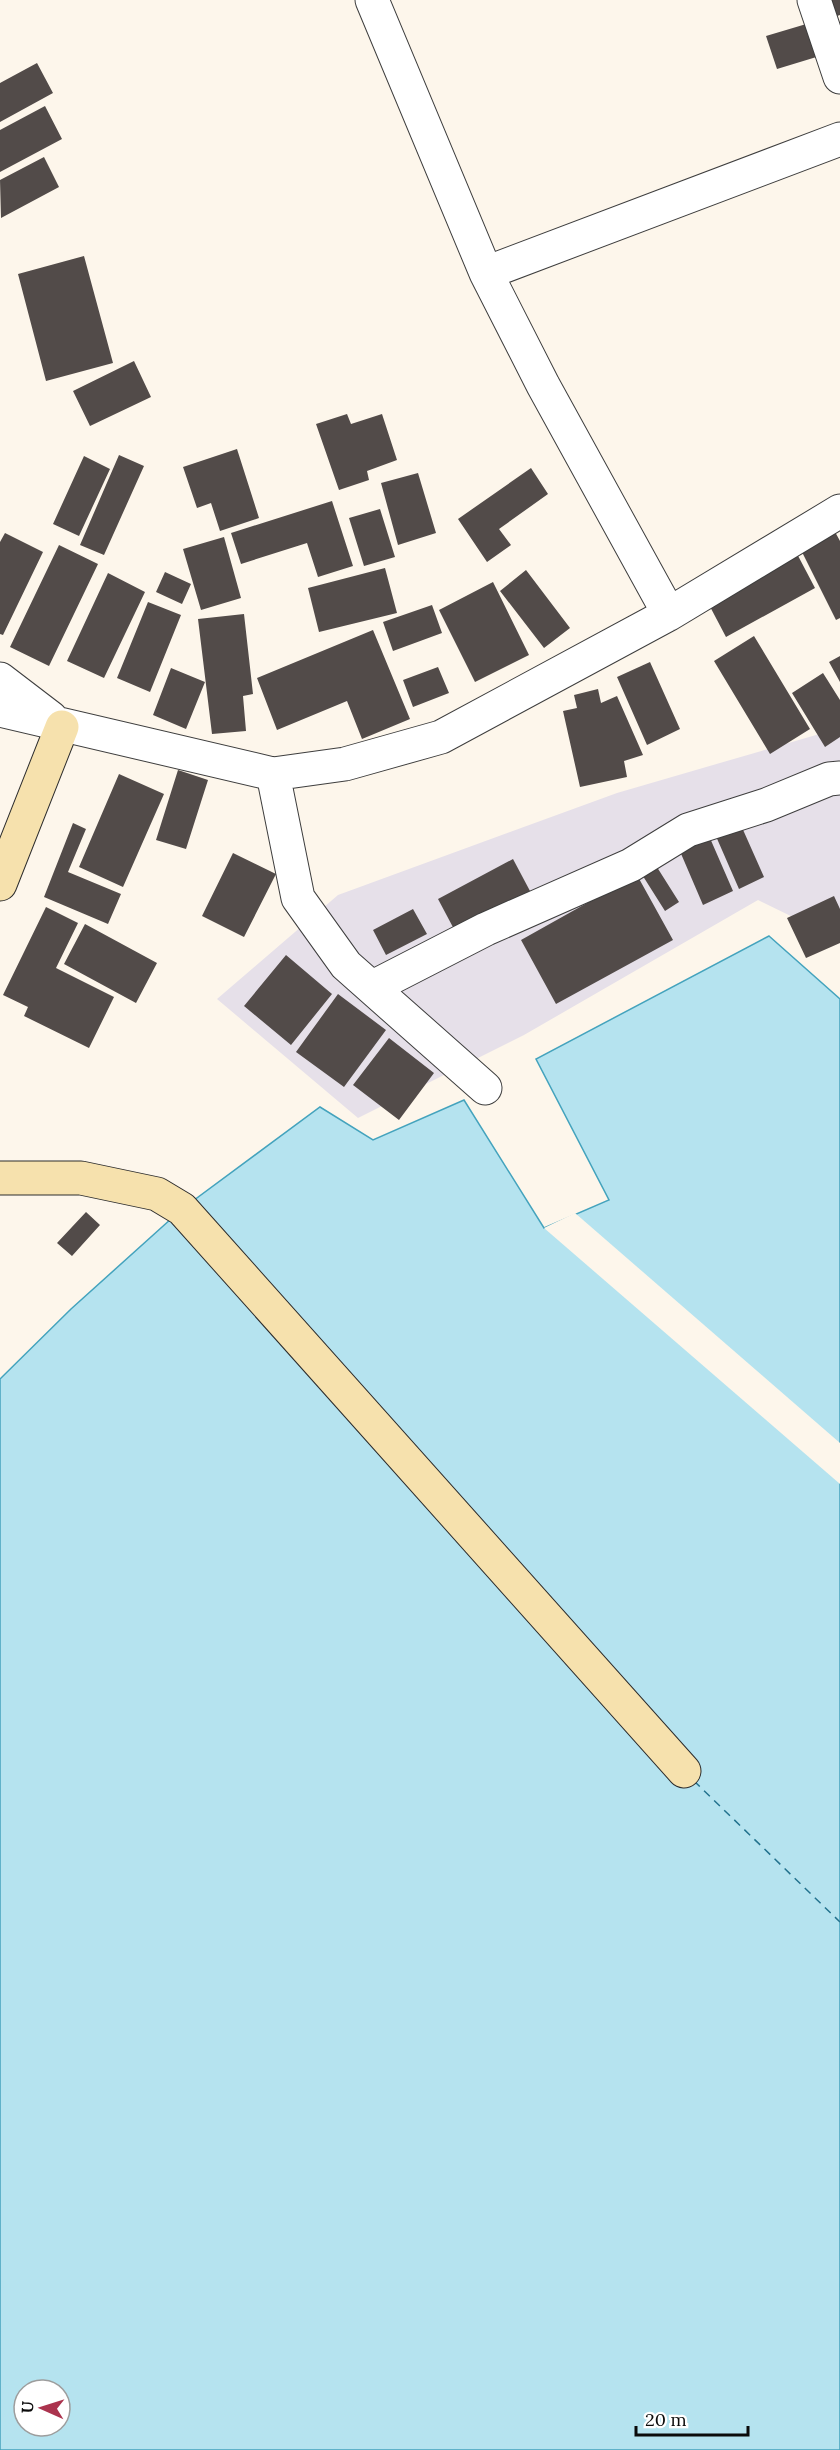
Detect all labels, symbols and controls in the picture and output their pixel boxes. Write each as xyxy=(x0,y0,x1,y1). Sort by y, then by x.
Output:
north arrow xyxy=(12,2378,72,2438)
scale bar xyxy=(636,2399,748,2437)
text: U xyxy=(17,2401,37,2414)
text: 20 m xyxy=(645,2408,687,2431)

